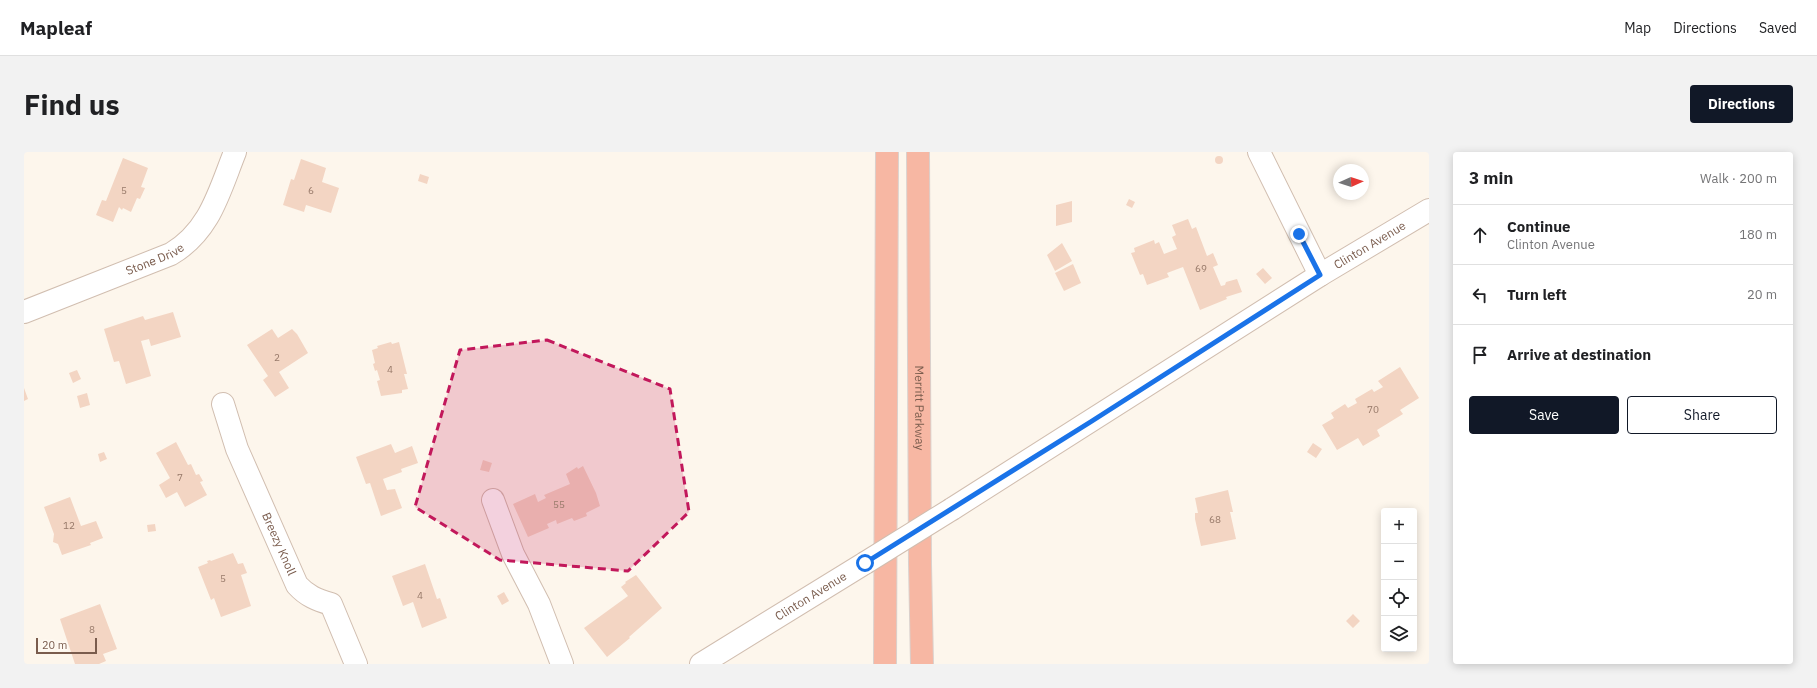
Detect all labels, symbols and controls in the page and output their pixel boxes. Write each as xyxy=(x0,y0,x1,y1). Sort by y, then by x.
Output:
text: Mapleaf xyxy=(20,16,92,40)
text: Map xyxy=(1624,19,1651,37)
text: Directions xyxy=(1673,19,1737,37)
text: Saved xyxy=(1759,19,1797,37)
button: Directions xyxy=(1690,85,1793,123)
text: Find us xyxy=(24,86,120,123)
north arrow xyxy=(1333,164,1369,200)
text: 3 min xyxy=(1469,167,1513,189)
text: Walk · 200 m xyxy=(1700,170,1777,187)
house number: 5 xyxy=(121,184,127,197)
house number: 6 xyxy=(308,184,314,197)
street label: Clinton Avenue xyxy=(1331,217,1409,272)
text: Continue xyxy=(1507,217,1571,236)
icon: ahead xyxy=(1469,224,1491,246)
route end xyxy=(1290,225,1308,243)
text: 180 m xyxy=(1739,226,1777,243)
text: Clinton Avenue xyxy=(1507,236,1595,253)
street label: Stone Drive xyxy=(123,239,187,278)
house number: 69 xyxy=(1195,262,1207,275)
icon: left xyxy=(1469,284,1491,306)
text: Turn left xyxy=(1507,285,1567,304)
text: 20 m xyxy=(1747,286,1777,303)
icon: arrive xyxy=(1469,344,1491,366)
text: Arrive at destination xyxy=(1507,345,1651,364)
house number: 2 xyxy=(274,351,280,364)
house number: 4 xyxy=(387,363,393,376)
street label: Merritt Parkway xyxy=(912,365,927,451)
button: Save xyxy=(1469,396,1619,434)
button: Share xyxy=(1627,396,1777,434)
house number: 70 xyxy=(1367,403,1379,416)
house number: 7 xyxy=(177,471,183,484)
house number: 55 xyxy=(553,498,565,511)
map controls xyxy=(1381,508,1417,652)
button: + xyxy=(1381,508,1417,544)
street label: Breezy Knoll xyxy=(259,510,300,578)
house number: 68 xyxy=(1209,513,1221,526)
house number: 12 xyxy=(63,519,75,532)
button: − xyxy=(1381,544,1417,580)
route start xyxy=(856,554,874,572)
street label: Clinton Avenue xyxy=(772,568,849,624)
house number: 5 xyxy=(220,572,226,585)
button: locate xyxy=(1381,580,1417,616)
house number: 4 xyxy=(417,589,423,602)
button: layers xyxy=(1381,616,1417,652)
house number: 8 xyxy=(89,623,95,636)
scale bar xyxy=(36,636,97,655)
text: 20 m xyxy=(42,638,67,652)

